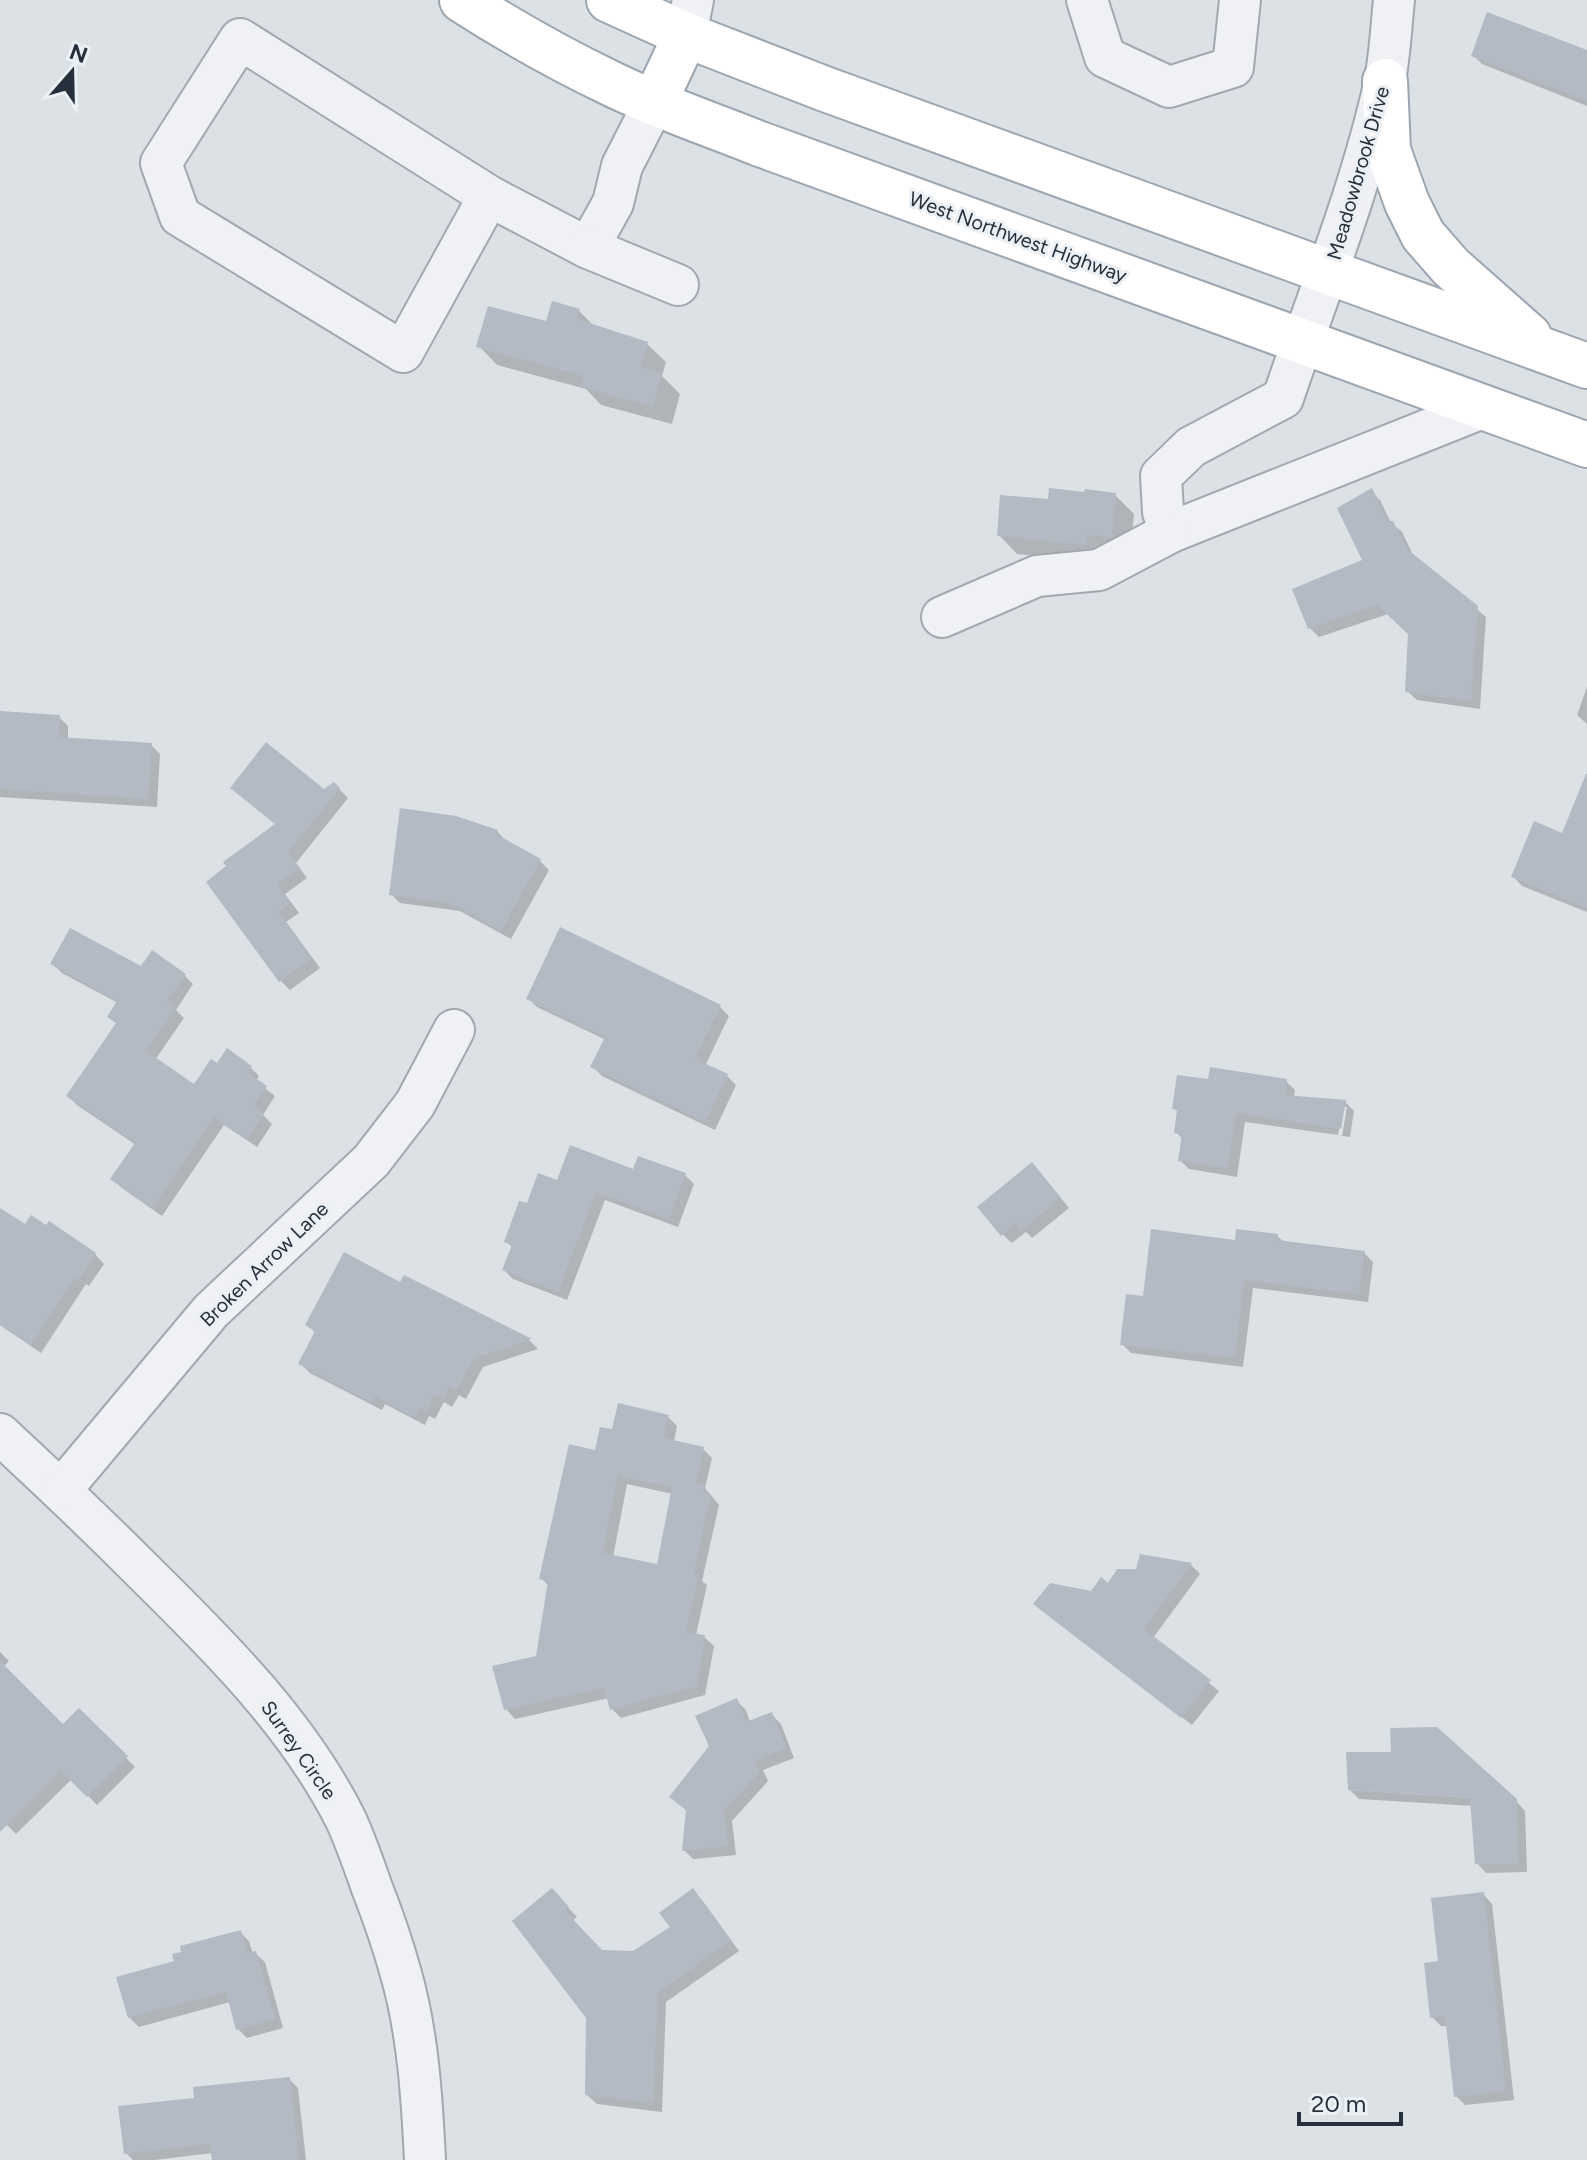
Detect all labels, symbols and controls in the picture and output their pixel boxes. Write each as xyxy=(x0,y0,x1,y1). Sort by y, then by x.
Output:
north arrow xyxy=(32,32,112,112)
text: N xyxy=(66,38,91,69)
street label: Meadowbrook Drive xyxy=(1322,83,1394,263)
street label: West Northwest Highway xyxy=(906,186,1131,288)
street label: Broken Arrow Lane xyxy=(195,1197,333,1331)
street label: Surrey Circle xyxy=(256,1696,342,1804)
scale bar xyxy=(1299,2076,1401,2126)
text: 20 m xyxy=(1311,2089,1366,2118)

